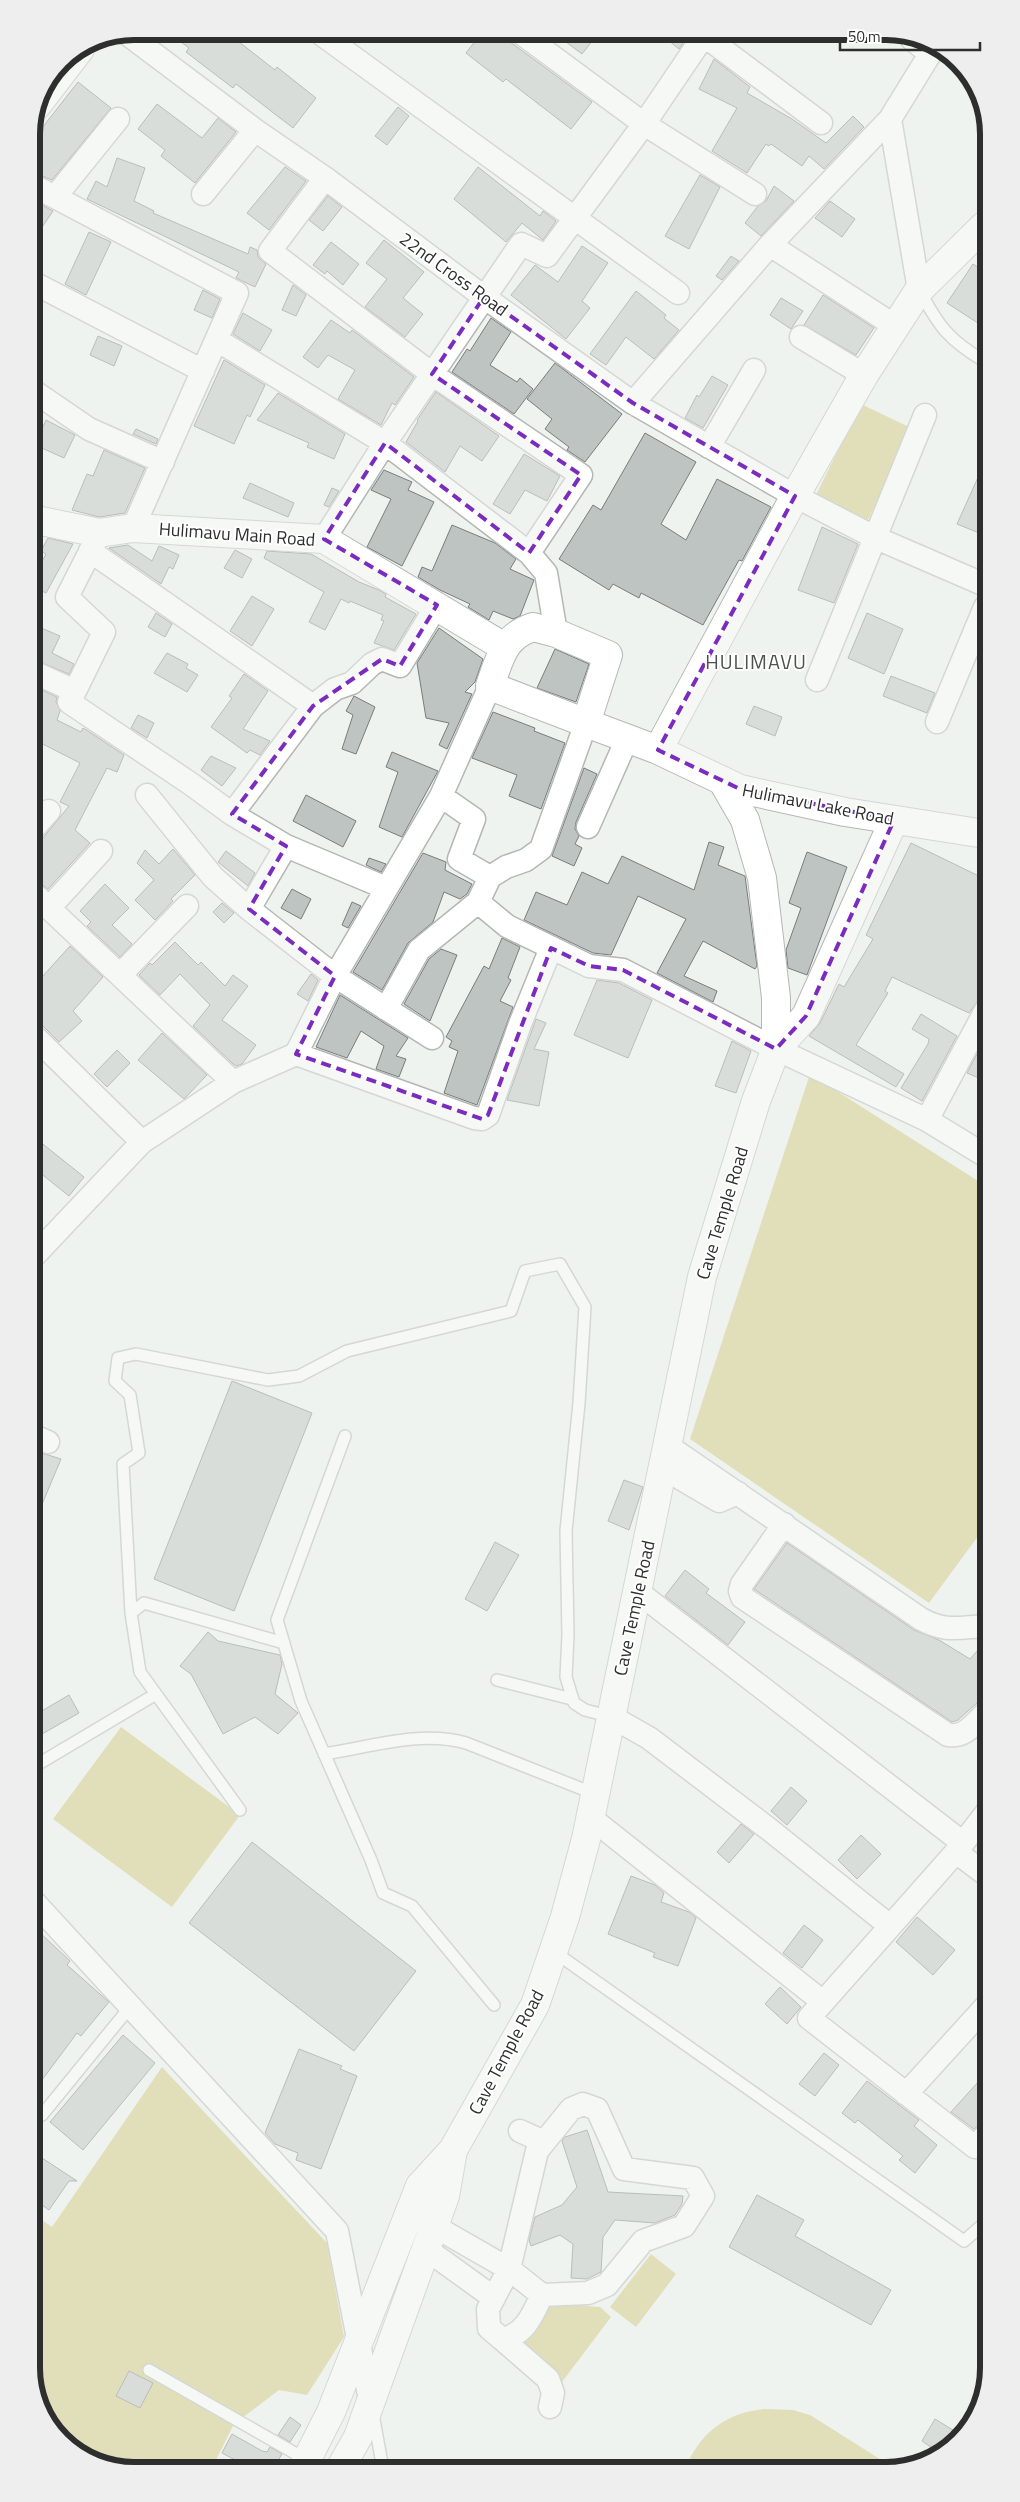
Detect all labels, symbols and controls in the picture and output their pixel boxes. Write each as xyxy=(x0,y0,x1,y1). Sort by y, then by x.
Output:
scale bar xyxy=(840,20,980,52)
text: 50 m xyxy=(848,25,881,48)
street label: 22nd Cross Road xyxy=(394,225,514,323)
street label: Hulimavu Main Road xyxy=(158,515,316,553)
district label: HULIMAVU xyxy=(705,646,807,677)
street label: Hulimavu Lake Road xyxy=(740,776,896,832)
street label: Cave Temple Road xyxy=(689,1143,755,1283)
street label: Cave Temple Road xyxy=(606,1538,662,1678)
street label: Cave Temple Road xyxy=(462,1985,550,2119)

